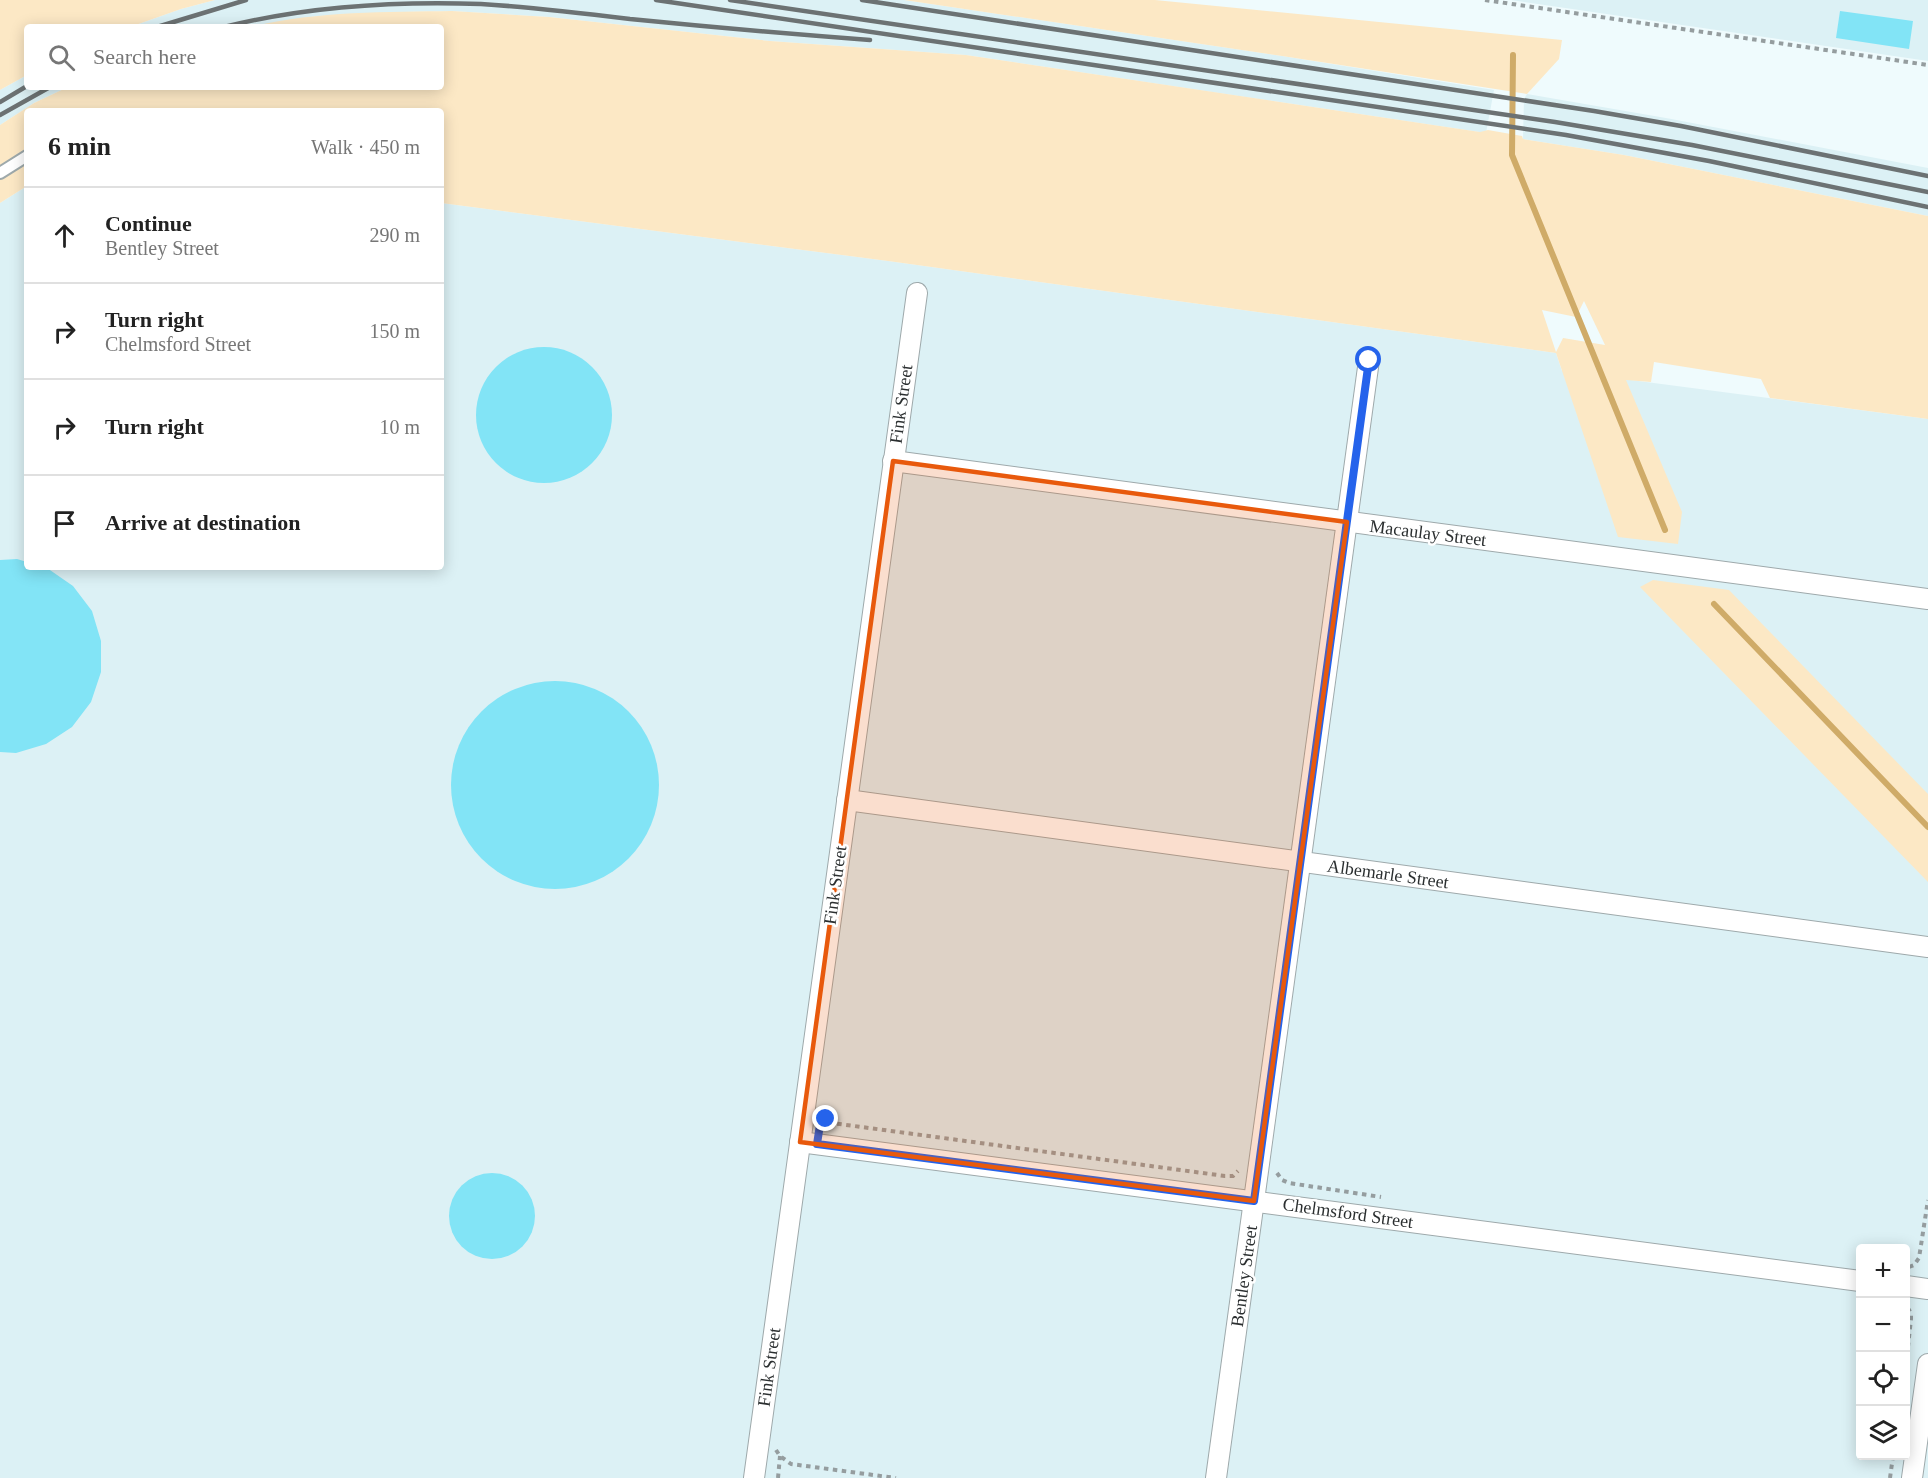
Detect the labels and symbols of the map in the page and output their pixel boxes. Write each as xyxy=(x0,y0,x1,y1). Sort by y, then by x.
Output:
route start xyxy=(1355,346,1381,372)
street label: Fink Street xyxy=(886,363,916,445)
street label: Macaulay Street xyxy=(1368,516,1488,550)
street label: Fink Street xyxy=(820,844,850,926)
street label: Albemarle Street xyxy=(1326,856,1450,892)
route end xyxy=(812,1105,838,1131)
street label: Chelmsford Street xyxy=(1282,1194,1414,1232)
street label: Bentley Street xyxy=(1227,1224,1261,1328)
street label: Fink Street xyxy=(754,1326,784,1408)

